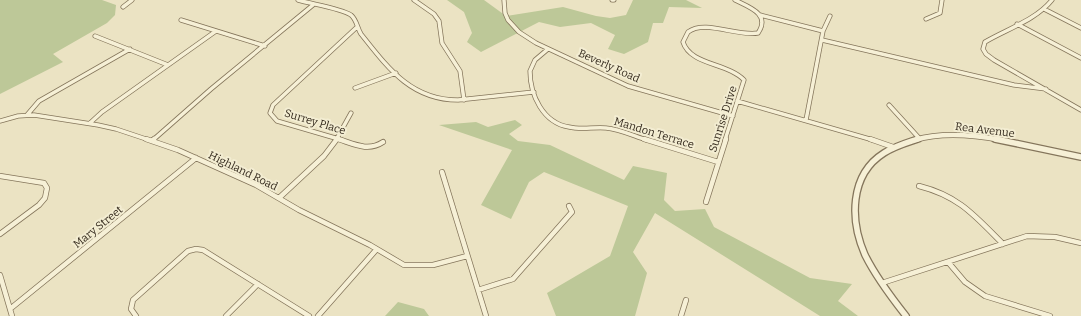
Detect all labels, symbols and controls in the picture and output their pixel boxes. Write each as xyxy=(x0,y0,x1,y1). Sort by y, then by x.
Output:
street label: Beverly Road xyxy=(576,47,642,86)
street label: Sunrise Drive xyxy=(706,84,740,154)
street label: Surrey Place xyxy=(283,107,347,137)
street label: Mandon Terrace xyxy=(612,115,696,151)
street label: Rea Avenue xyxy=(954,120,1016,140)
street label: Highland Road xyxy=(206,149,280,194)
street label: Mary Street xyxy=(71,203,125,251)

